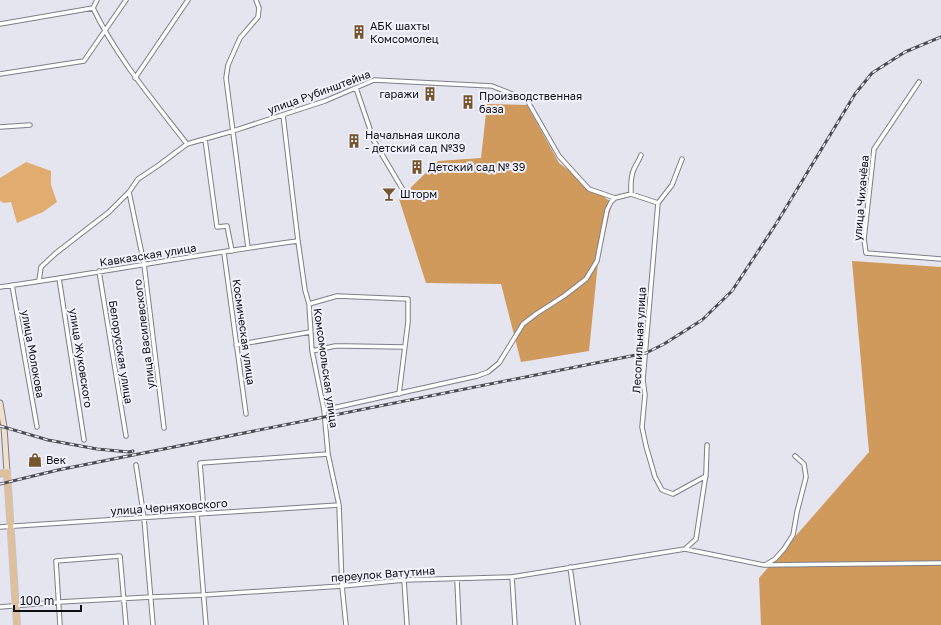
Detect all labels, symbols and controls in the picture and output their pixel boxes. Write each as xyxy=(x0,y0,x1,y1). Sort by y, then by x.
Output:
place label: АБК шахты Комсомолец xyxy=(370,19,439,45)
building icon: АБК шахты Комсомолец xyxy=(351,24,367,40)
street label: улица Рубинштейна xyxy=(266,67,372,116)
building icon: гаражи xyxy=(422,86,438,102)
place label: гаражи xyxy=(379,87,419,100)
place label: Производственная база xyxy=(479,89,582,115)
building icon: Производственная база xyxy=(460,94,476,110)
place label: Начальная школа - детский сад №39 xyxy=(365,128,465,154)
building icon: Начальная школа - детский сад №39 xyxy=(346,133,362,149)
street label: улица Чихачёва xyxy=(850,154,871,241)
building icon: Детский сад № 39 xyxy=(409,159,425,175)
place label: Детский сад № 39 xyxy=(428,160,525,173)
bar icon: Шторм xyxy=(381,186,397,202)
place label: Шторм xyxy=(400,187,437,200)
street label: Кавказская улица xyxy=(99,240,197,269)
street label: улица Василевского xyxy=(130,278,157,390)
street label: Космическая улица xyxy=(231,278,258,386)
street label: Лесопильная улица xyxy=(629,286,648,394)
street label: Белорусская улица xyxy=(107,299,136,405)
street label: улица Жуковского xyxy=(67,307,96,409)
street label: Комсомольская улица xyxy=(312,307,341,429)
street label: улица Молокова xyxy=(19,309,48,399)
shop icon: Век xyxy=(27,452,43,468)
place label: Век xyxy=(46,453,67,466)
street label: улица Черняховского xyxy=(110,496,228,517)
street label: переулок Ватутина xyxy=(330,563,436,584)
scale bar xyxy=(14,587,81,613)
text: 100 m xyxy=(20,593,54,608)

